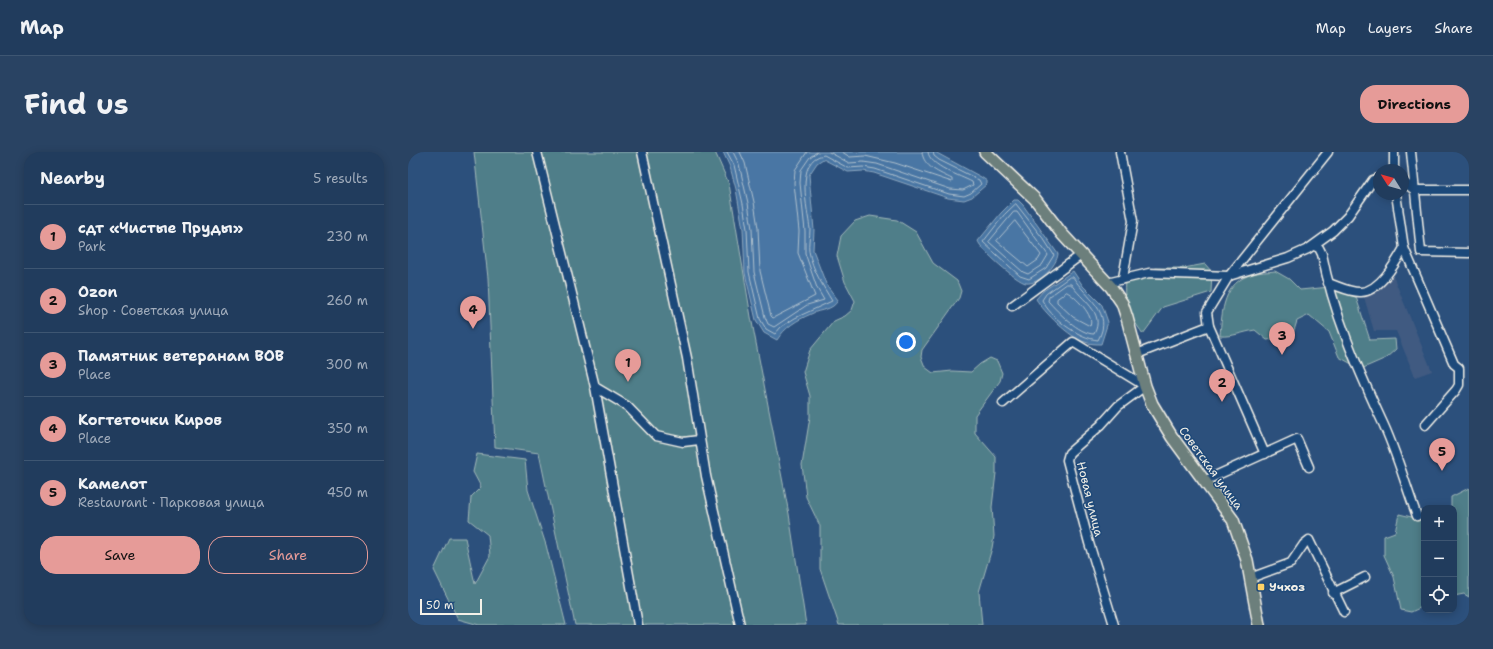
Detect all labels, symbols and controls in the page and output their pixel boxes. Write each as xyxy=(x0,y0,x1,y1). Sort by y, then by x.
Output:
text: Map xyxy=(20,15,64,40)
text: Map xyxy=(1316,19,1346,37)
text: Layers xyxy=(1368,19,1412,37)
text: Share xyxy=(1434,19,1473,37)
text: Find us xyxy=(24,85,129,123)
button: Directions xyxy=(1360,85,1469,123)
north arrow xyxy=(1373,164,1409,200)
text: Nearby xyxy=(40,167,105,189)
text: 5 results xyxy=(313,170,368,187)
text: сдт «Чистые Пруды» xyxy=(78,218,243,238)
text: 1 xyxy=(50,228,56,245)
text: 230 m xyxy=(326,228,368,245)
text: Park xyxy=(78,238,106,255)
text: Ozon xyxy=(78,282,118,302)
text: 2 xyxy=(48,292,58,309)
text: 260 m xyxy=(326,292,368,309)
pin: 4 xyxy=(460,296,486,329)
text: Shop · Советская улица xyxy=(78,302,228,319)
pin: 3 xyxy=(1269,322,1295,355)
your location xyxy=(896,332,916,352)
text: Памятник ветеранам ВОВ xyxy=(78,346,284,366)
pin: 1 xyxy=(615,349,641,382)
text: 3 xyxy=(48,356,58,373)
text: 300 m xyxy=(325,356,368,373)
text: Place xyxy=(78,366,111,383)
pin: 2 xyxy=(1209,369,1235,402)
text: Когтеточки Киров xyxy=(78,410,222,430)
text: 4 xyxy=(48,420,58,437)
text: 350 m xyxy=(327,420,368,437)
street label: Советская улица xyxy=(1175,423,1247,513)
text: Place xyxy=(78,430,111,447)
pin: 5 xyxy=(1429,438,1455,471)
street label: Новая улица xyxy=(1073,460,1107,539)
text: Камелот xyxy=(78,474,147,494)
text: 5 xyxy=(49,484,57,501)
text: 450 m xyxy=(327,484,368,501)
text: Restaurant · Парковая улица xyxy=(78,494,264,511)
map controls xyxy=(1421,505,1457,613)
button: + xyxy=(1421,505,1457,541)
button: Save xyxy=(40,536,200,574)
button: Share xyxy=(208,536,368,574)
button: − xyxy=(1421,541,1457,577)
button: locate xyxy=(1421,577,1457,613)
place label: Учхоз xyxy=(1269,579,1305,595)
marker: Учхоз xyxy=(1256,582,1266,592)
scale bar xyxy=(420,597,482,616)
text: 50 m xyxy=(426,598,454,613)

